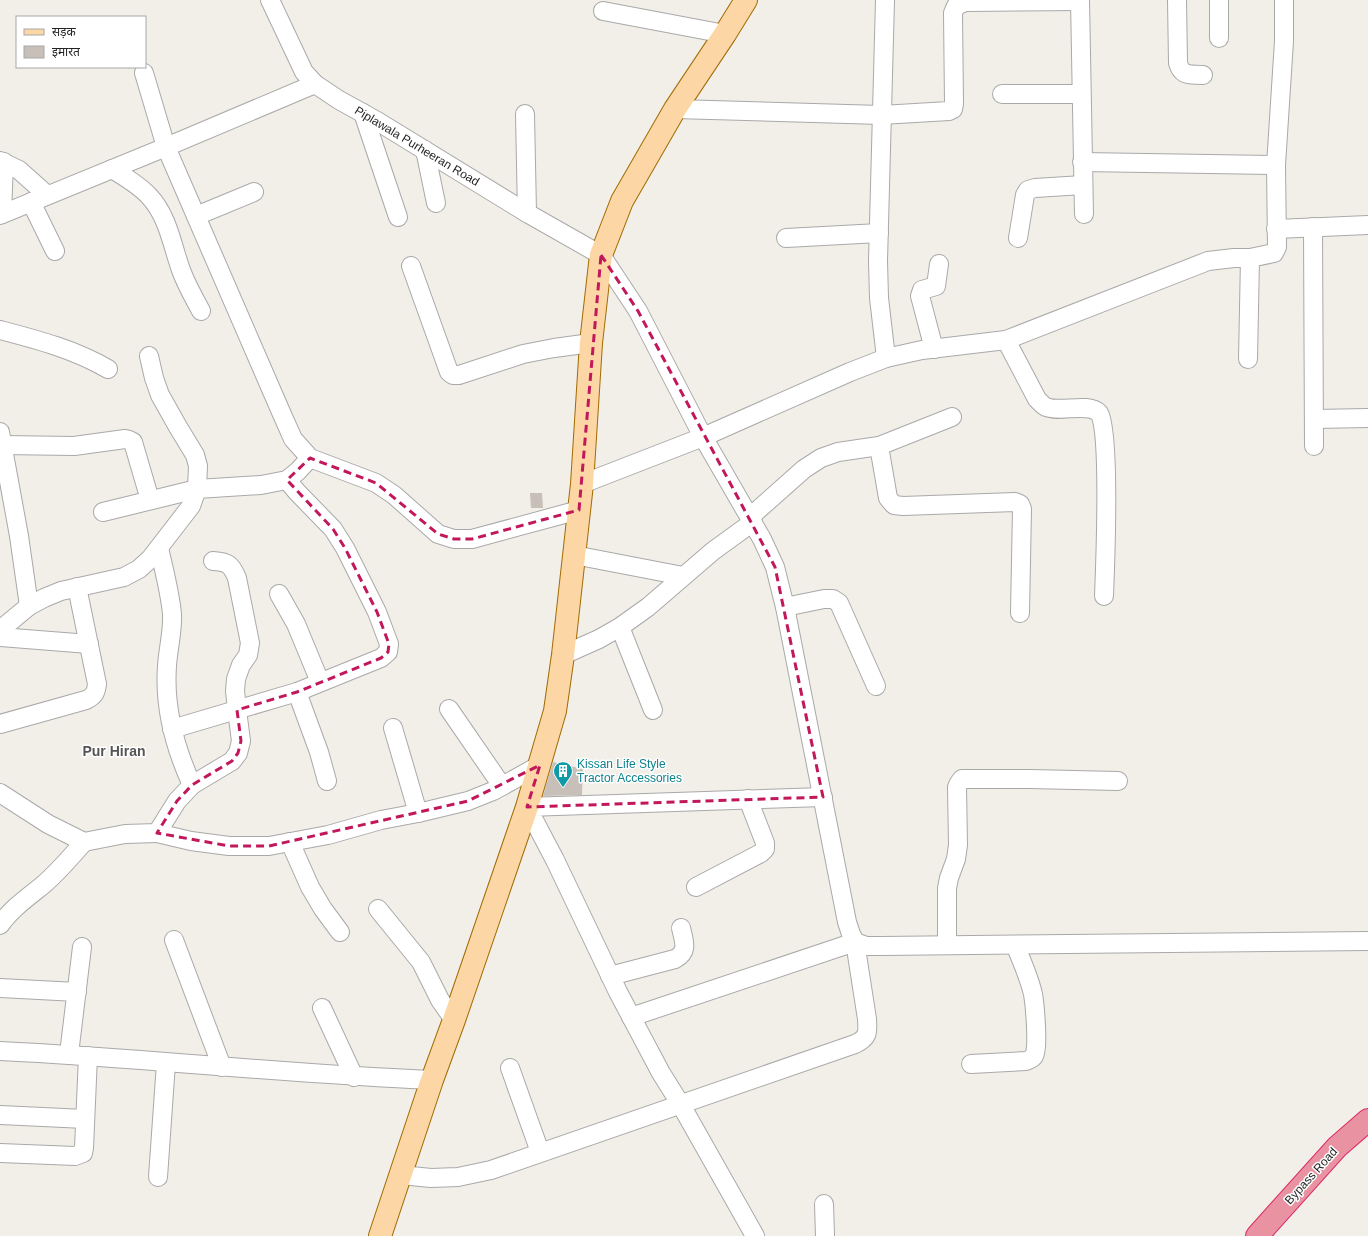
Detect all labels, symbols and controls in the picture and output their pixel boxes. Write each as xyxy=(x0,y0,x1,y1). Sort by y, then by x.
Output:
legend xyxy=(16,16,146,68)
text: सड़क xyxy=(52,25,77,39)
text: इमारत xyxy=(52,45,81,59)
street label: Piplawala Purheeran Road xyxy=(352,103,482,189)
district label: Pur Hiran xyxy=(82,743,146,759)
place label: Kissan Life Style Tractor Accessories xyxy=(577,757,682,785)
building icon: Kissan Life Style Tractor Accessories xyxy=(552,760,574,788)
street label: Bypass Road xyxy=(1282,1145,1340,1207)

